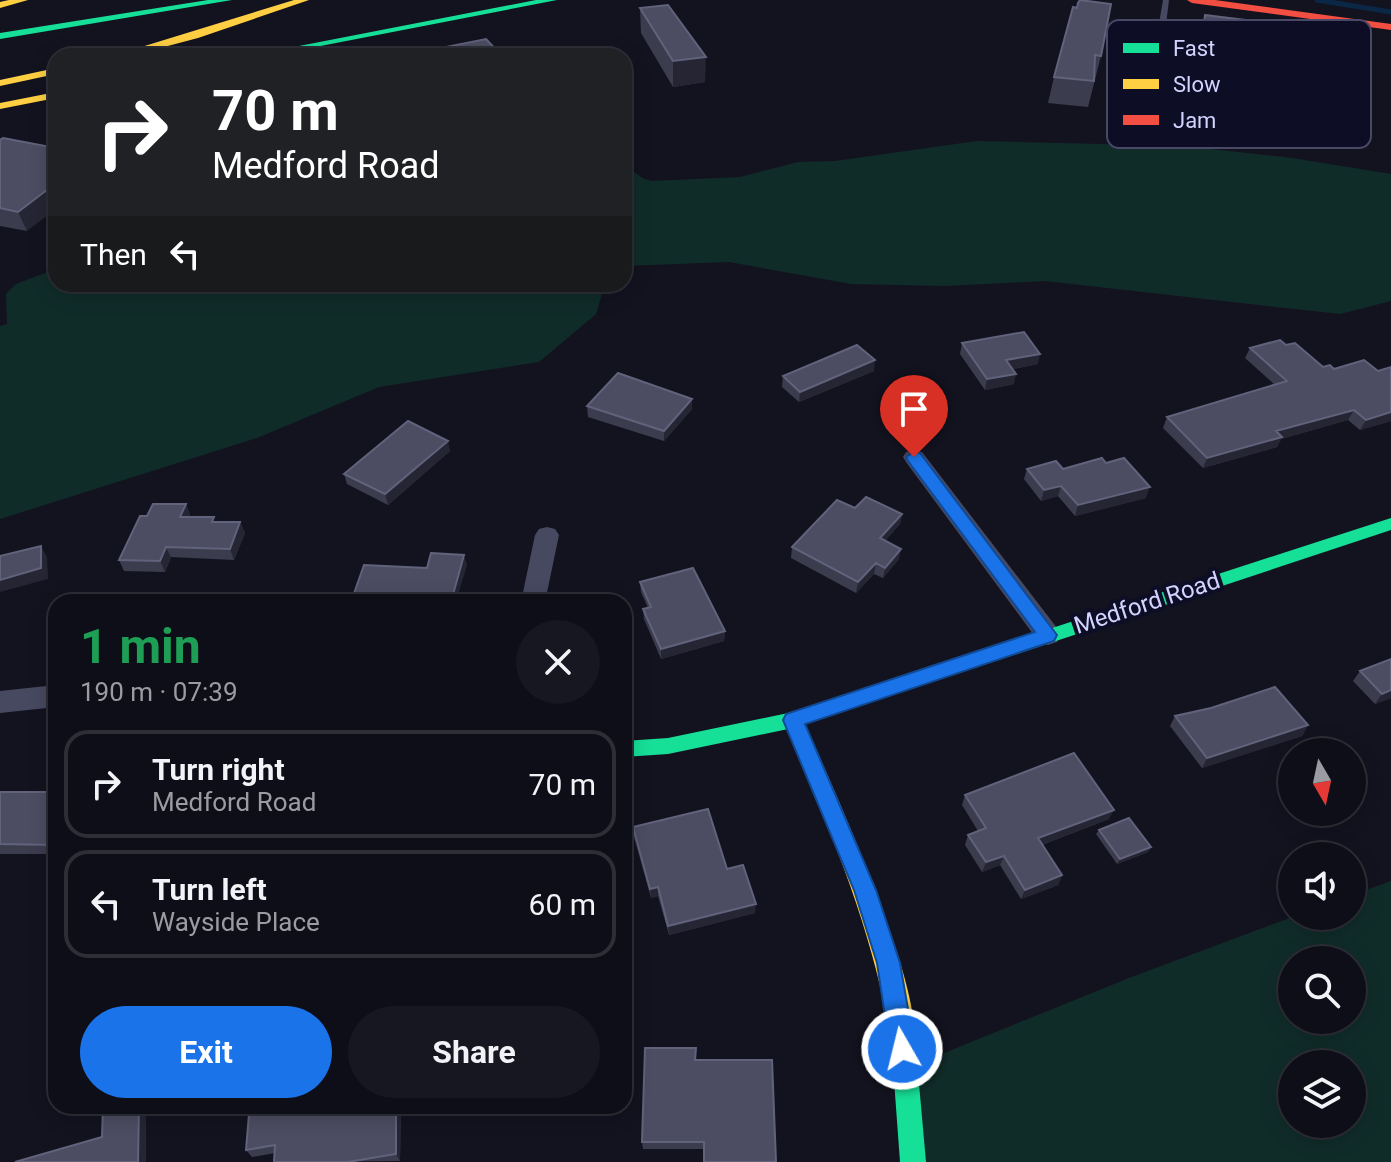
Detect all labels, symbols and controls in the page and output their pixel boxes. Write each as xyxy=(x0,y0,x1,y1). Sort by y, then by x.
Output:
legend xyxy=(1107,20,1371,148)
text: Fast xyxy=(1173,36,1215,61)
text: Slow xyxy=(1173,72,1221,97)
text: 70 m xyxy=(212,78,339,144)
icon: right xyxy=(80,80,184,184)
text: Jam xyxy=(1173,108,1216,133)
text: Medford Road xyxy=(212,145,440,187)
icon: left xyxy=(163,232,207,276)
text: Then xyxy=(80,237,147,272)
pin xyxy=(880,375,948,457)
icon: arrive xyxy=(892,387,936,431)
street label: Medford Road xyxy=(1071,566,1223,640)
text: 1 min xyxy=(80,618,201,675)
button: close xyxy=(516,620,600,704)
text: 190 m · 07:39 xyxy=(80,677,238,707)
north arrow xyxy=(1278,738,1366,826)
map controls xyxy=(1278,738,1366,1138)
text: Turn right xyxy=(152,752,285,787)
icon: right xyxy=(84,762,128,806)
text: 70 m xyxy=(529,767,596,802)
text: Medford Road xyxy=(152,787,316,817)
button: sound xyxy=(1278,842,1366,930)
text: Turn left xyxy=(152,872,267,907)
icon: left xyxy=(84,882,128,926)
text: 60 m xyxy=(529,887,596,922)
text: Wayside Place xyxy=(152,907,320,937)
button: search xyxy=(1278,946,1366,1034)
button: Exit xyxy=(80,1006,332,1098)
button: Share xyxy=(348,1006,600,1098)
position arrow xyxy=(860,1007,944,1091)
button: layers xyxy=(1278,1050,1366,1138)

